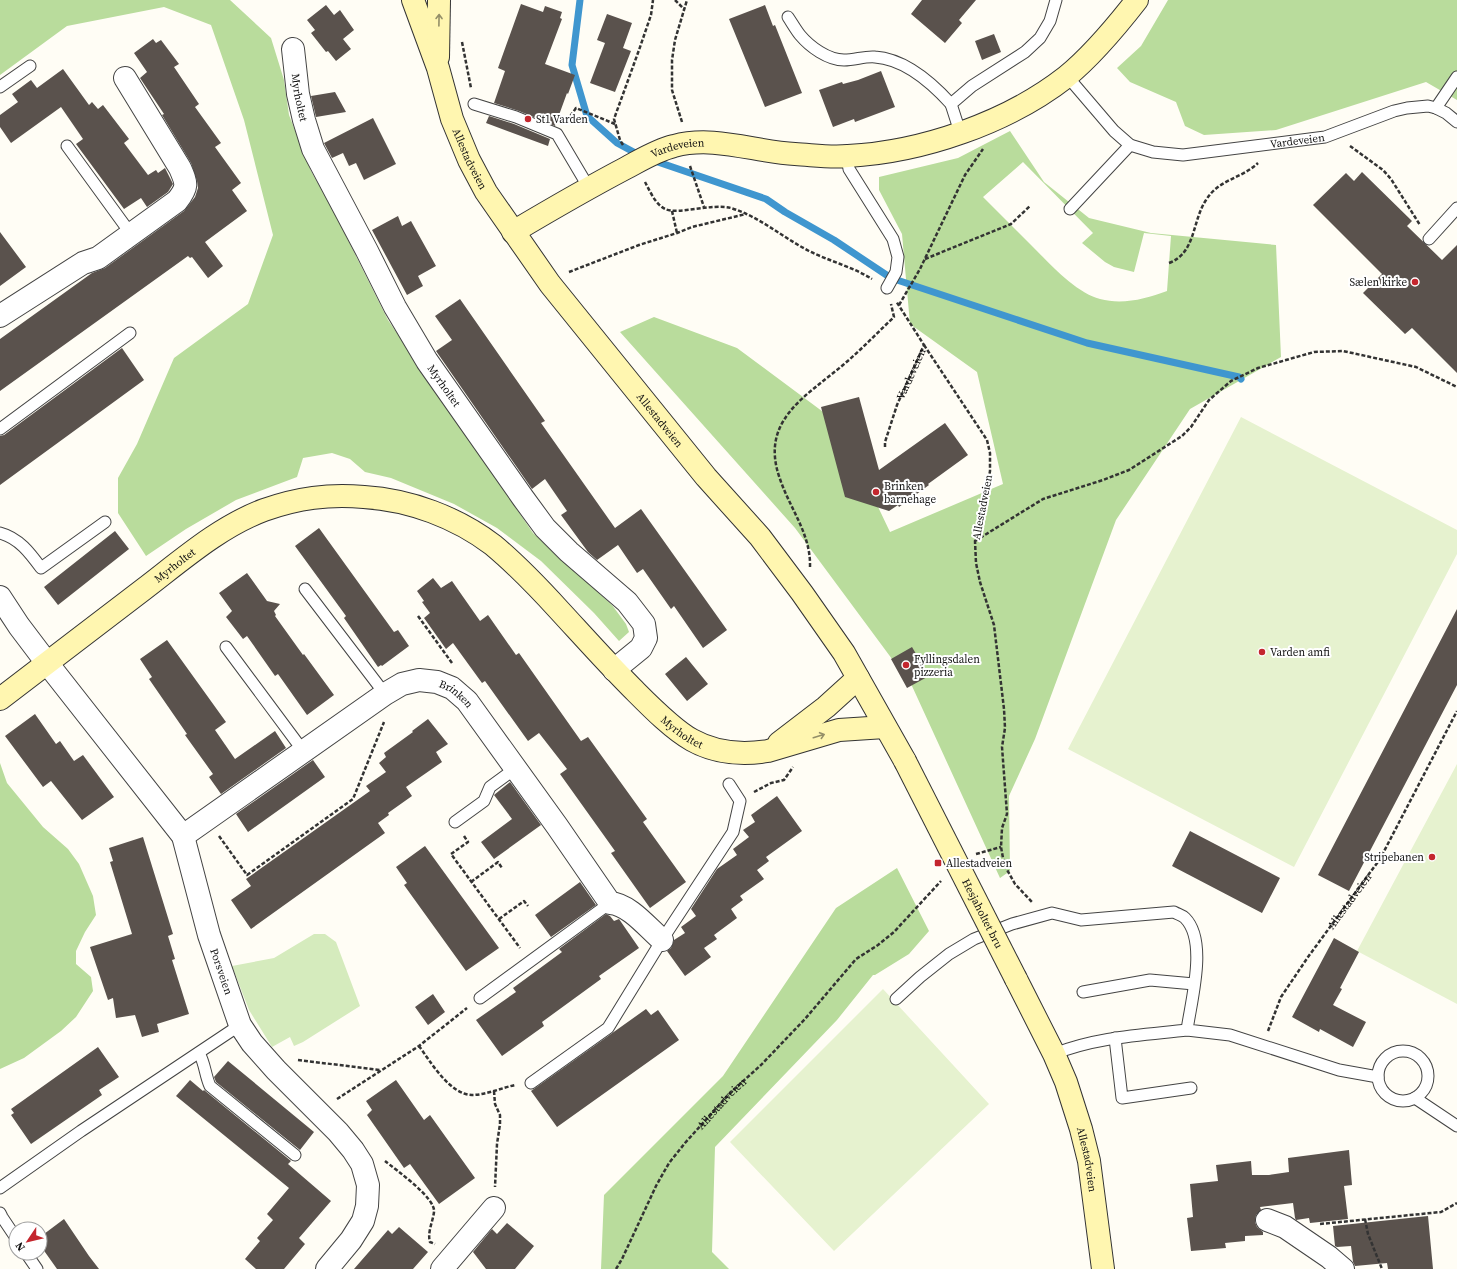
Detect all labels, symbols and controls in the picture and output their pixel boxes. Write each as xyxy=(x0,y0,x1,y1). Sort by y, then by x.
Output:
one-way arrow xyxy=(435,14,443,27)
street label: Myrholtet xyxy=(288,73,311,123)
place label: St1 Varden xyxy=(536,112,588,127)
marker: St1 Varden xyxy=(523,114,533,124)
street label: Allestadveien xyxy=(449,126,491,193)
street label: Vardeveien xyxy=(1269,130,1326,152)
street label: Vardeveien xyxy=(648,135,705,162)
place label: Sælen kirke xyxy=(1349,275,1407,290)
marker: Sælen kirke xyxy=(1410,277,1420,287)
street label: Vardeveien xyxy=(893,346,930,402)
street label: Myrholtet xyxy=(424,362,464,410)
street label: Allestadveien xyxy=(633,390,686,451)
street label: Allestadveien xyxy=(969,473,996,541)
place label: Brinken barnehage xyxy=(884,479,936,507)
marker: Brinken barnehage xyxy=(871,487,881,497)
street label: Myrholtet xyxy=(151,545,199,586)
place label: Varden amfi xyxy=(1270,645,1330,660)
marker: Varden amfi xyxy=(1257,647,1267,657)
place label: Fyllingsdalen pizzeria xyxy=(914,652,980,680)
marker: Fyllingsdalen pizzeria xyxy=(901,660,911,670)
street label: Brinken xyxy=(437,677,477,711)
street label: Myrholtet xyxy=(657,713,705,753)
one-way arrow xyxy=(812,732,825,739)
place label: Stripebanen xyxy=(1364,850,1424,865)
marker: Stripebanen xyxy=(1427,852,1437,862)
place label: Allestadveien xyxy=(946,856,1012,871)
marker: Allestadveien xyxy=(933,858,943,868)
street label: Allestadveien xyxy=(1324,870,1375,933)
street label: Hesjaholtet bru xyxy=(958,876,1006,951)
street label: Porsveien xyxy=(206,946,236,997)
street label: Allestadveien xyxy=(694,1074,750,1133)
street label: Allestadveien xyxy=(1073,1125,1100,1193)
north arrow xyxy=(8,1221,48,1261)
text: N xyxy=(12,1239,29,1254)

